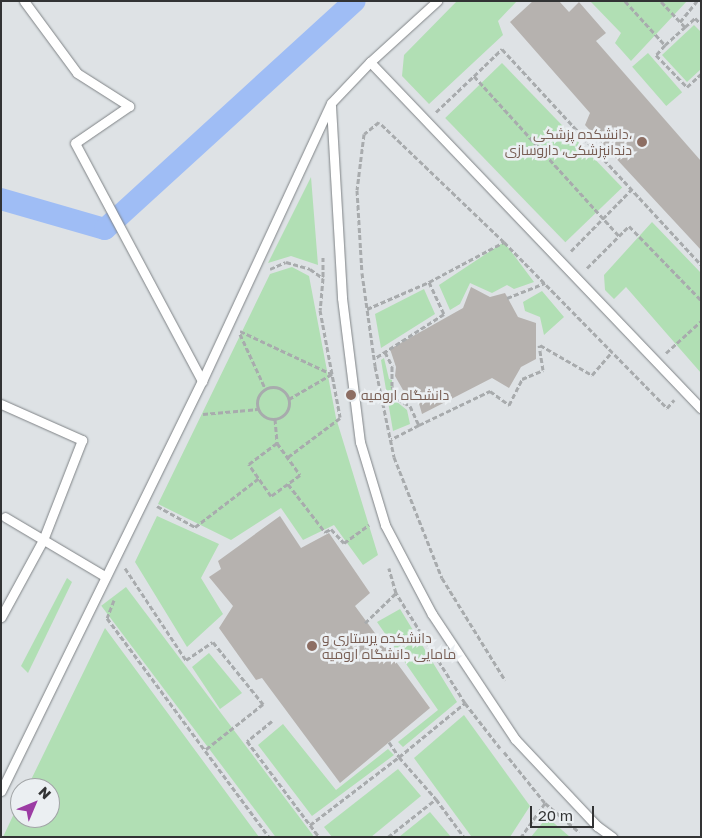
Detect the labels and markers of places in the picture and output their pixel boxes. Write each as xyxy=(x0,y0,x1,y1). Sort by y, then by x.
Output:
place label: دانشکده پزشکی، دندانپزشکی، داروسازی xyxy=(505,126,632,158)
marker: دانشکده پزشکی، دندانپزشکی، داروسازی xyxy=(636,136,648,148)
place label: دانشگاه ارومیه xyxy=(361,387,449,403)
marker: دانشگاه ارومیه xyxy=(345,389,357,401)
place label: دانشکده پرستاری و مامایی دانشگاه ارومیه xyxy=(322,630,456,662)
marker: دانشکده پرستاری و مامایی دانشگاه ارومیه xyxy=(306,640,318,652)

